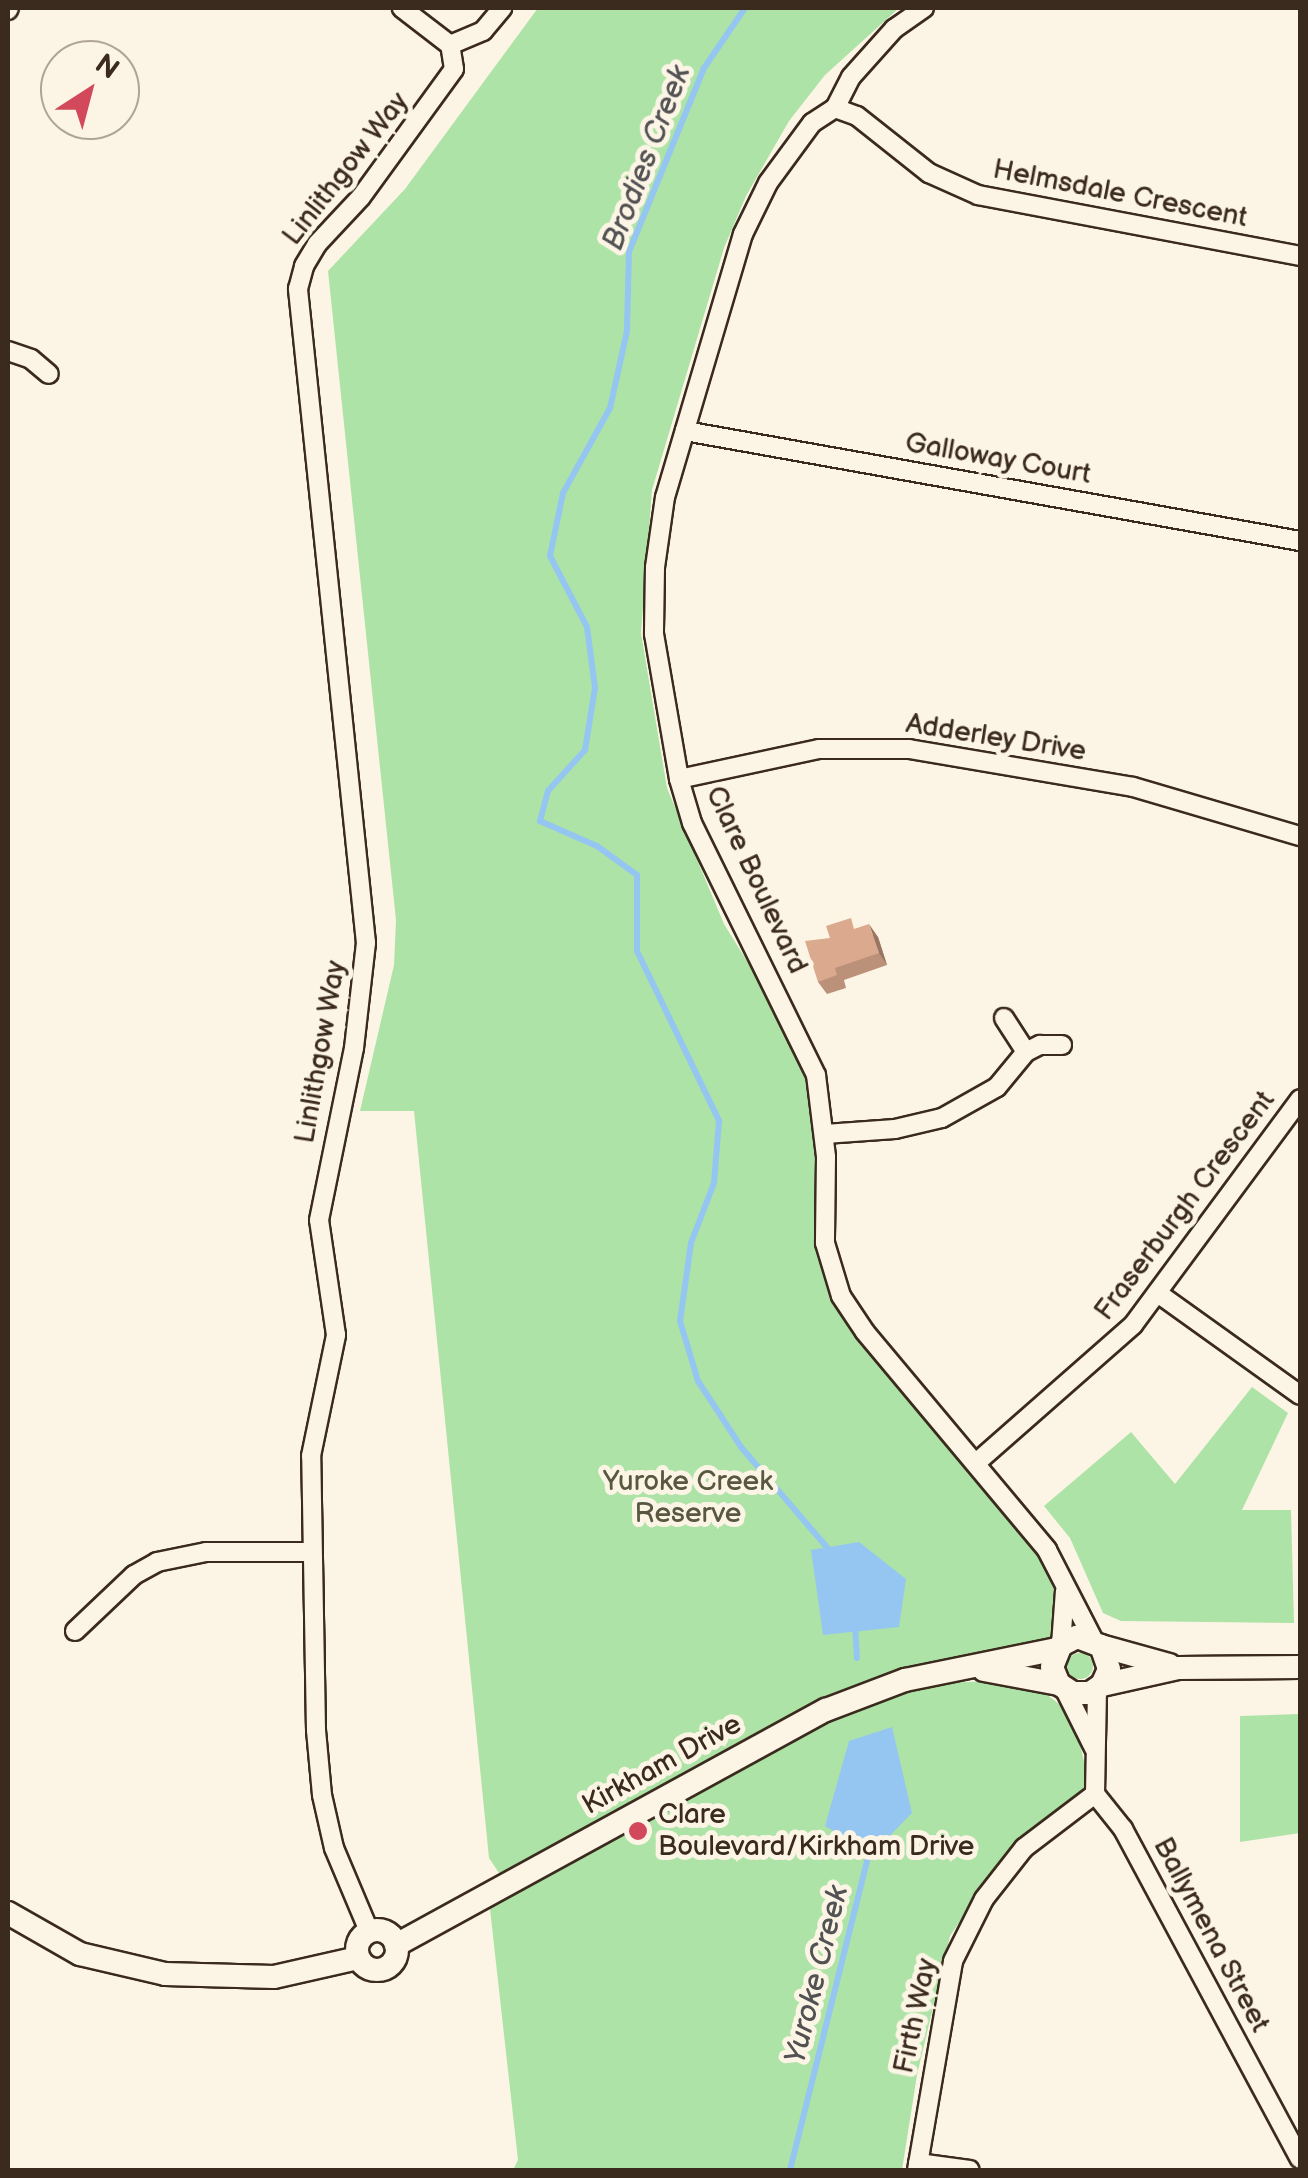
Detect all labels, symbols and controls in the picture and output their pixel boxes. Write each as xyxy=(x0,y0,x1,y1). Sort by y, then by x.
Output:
north arrow xyxy=(40,40,140,140)
text: N xyxy=(89,47,125,86)
water label: Brodies Creek xyxy=(595,61,699,255)
street label: Linlithgow Way xyxy=(275,85,417,253)
street label: Helmsdale Crescent xyxy=(990,153,1250,235)
street label: Galloway Court xyxy=(902,426,1094,492)
street label: Adderley Drive xyxy=(903,707,1089,769)
street label: Clare Boulevard xyxy=(698,781,814,979)
street label: Linlithgow Way xyxy=(288,957,354,1147)
street label: Fraserburgh Crescent xyxy=(1088,1085,1282,1327)
park label: Yuroke Creek Reserve xyxy=(603,1465,773,1531)
street label: Kirkham Drive xyxy=(577,1708,747,1822)
place label: Clare Boulevard/Kirkham Drive xyxy=(658,1798,974,1864)
marker: Clare Boulevard/Kirkham Drive xyxy=(627,1820,649,1842)
street label: Ballymena Street xyxy=(1145,1832,1277,2038)
water label: Yuroke Creek xyxy=(778,1882,856,2068)
street label: Firth Way xyxy=(887,1955,945,2077)

